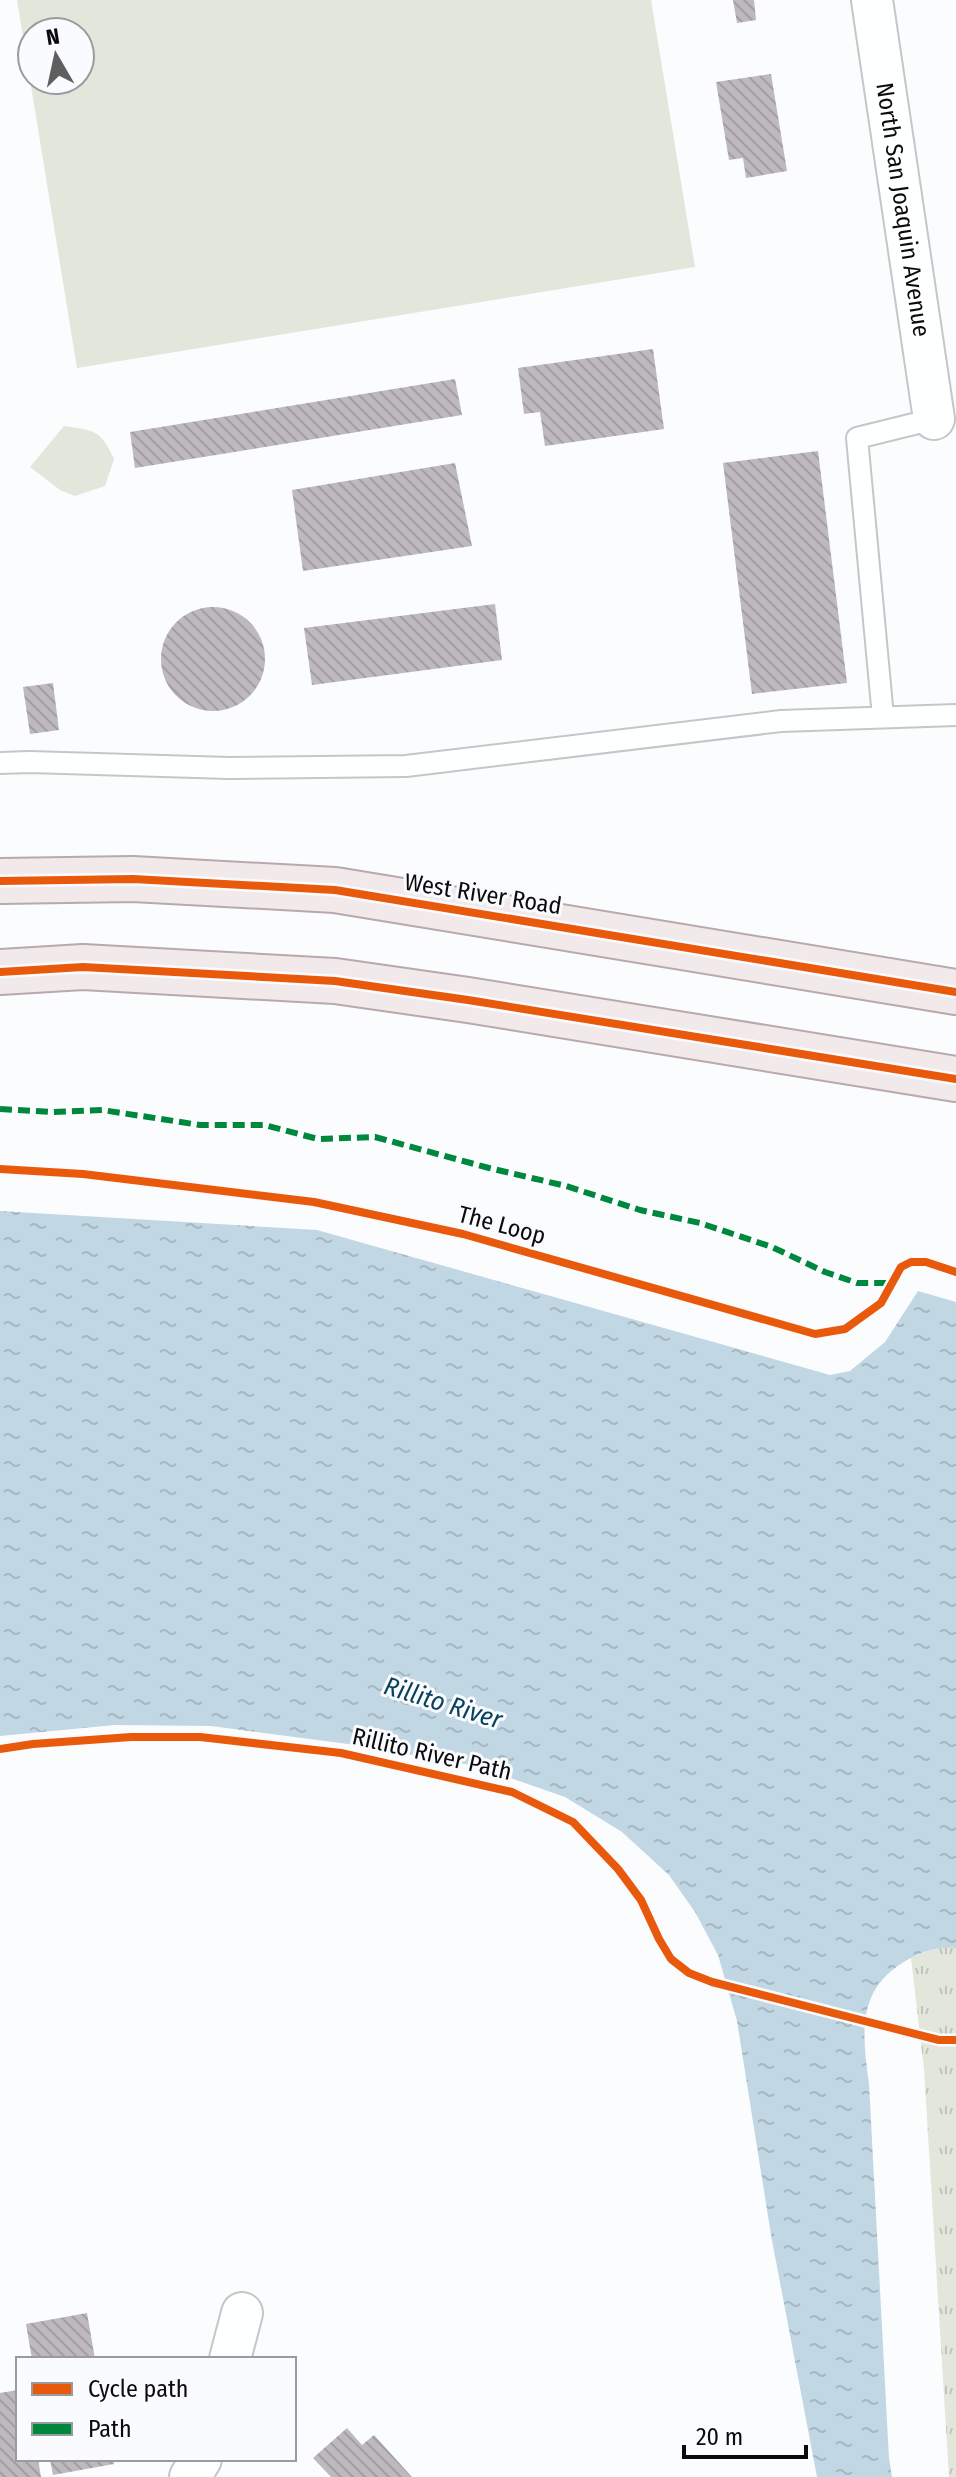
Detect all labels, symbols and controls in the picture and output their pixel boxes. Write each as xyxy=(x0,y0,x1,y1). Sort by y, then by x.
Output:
north arrow xyxy=(16,16,96,96)
text: N xyxy=(44,22,62,51)
street label: North San Joaquin Avenue xyxy=(870,81,936,339)
street label: West River Road xyxy=(402,868,564,920)
street label: The Loop xyxy=(455,1200,549,1250)
water label: Rillito River xyxy=(380,1670,507,1736)
street label: Rillito River Path xyxy=(350,1722,514,1786)
legend xyxy=(16,2357,296,2461)
text: Cycle path xyxy=(88,2375,188,2403)
scale bar xyxy=(684,2409,806,2459)
text: Path xyxy=(88,2415,132,2443)
text: 20 m xyxy=(696,2423,743,2451)

